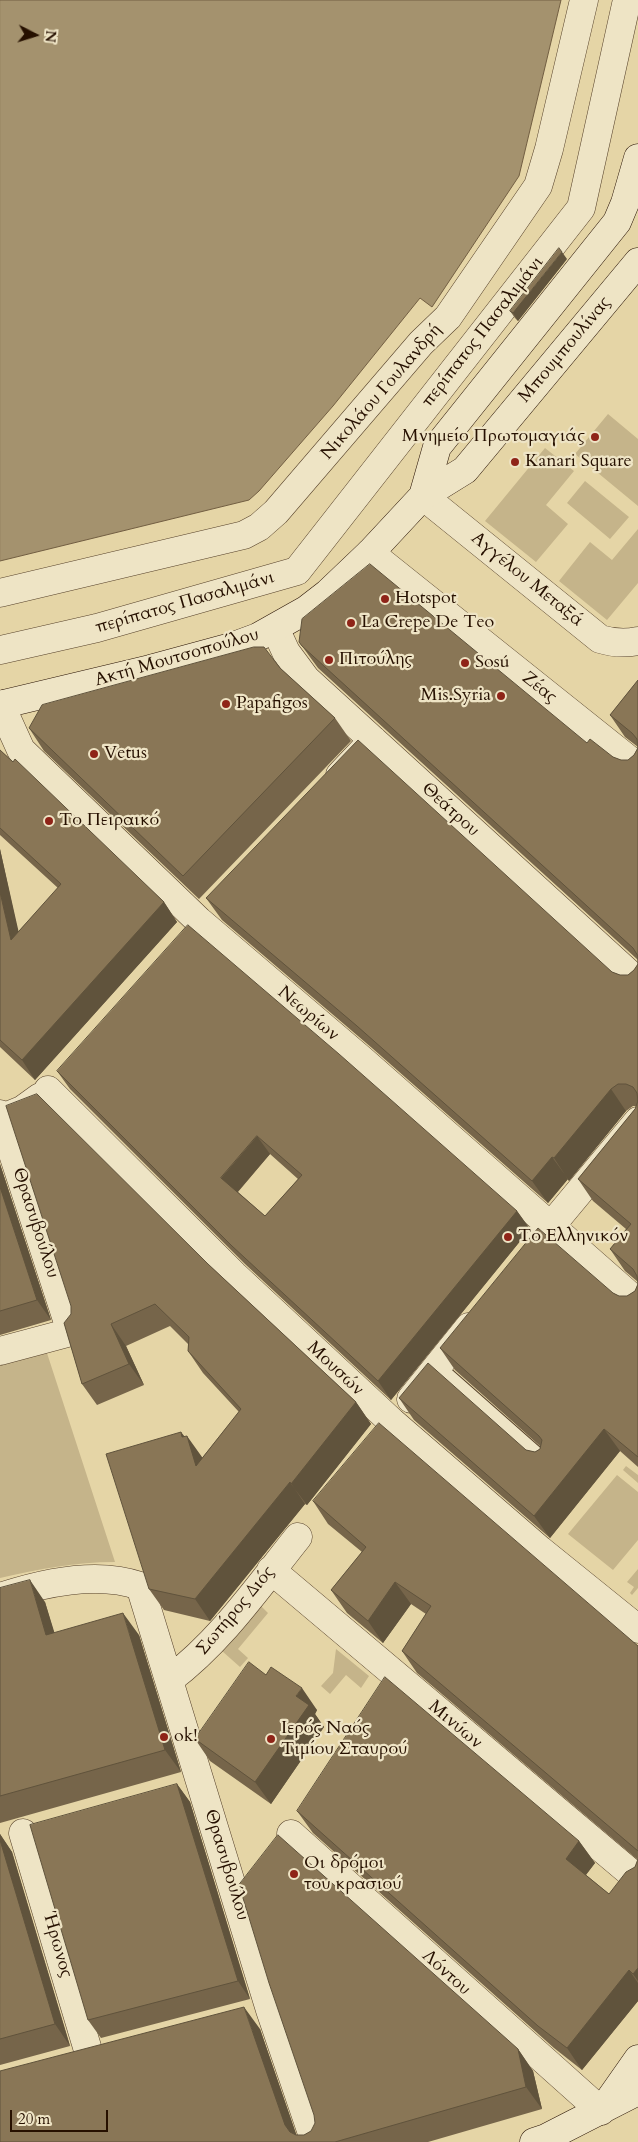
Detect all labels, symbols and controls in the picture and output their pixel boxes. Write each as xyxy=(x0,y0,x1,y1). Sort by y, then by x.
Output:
north arrow xyxy=(10,10,60,60)
text: N xyxy=(40,29,60,43)
street label: περίπατος Πασαλιμάνι xyxy=(417,252,549,412)
street label: Μπουμπουλίνας xyxy=(514,293,616,407)
street label: Νικολάου Γουλανδρή xyxy=(317,319,447,465)
place label: Μνημείο Πρωτομαγιάς xyxy=(402,426,585,448)
marker: Μνημείο Πρωτομαγιάς xyxy=(589,431,601,443)
place label: Kanari Square xyxy=(525,451,632,473)
marker: Kanari Square xyxy=(509,456,521,468)
street label: Αγγέλου Μεταξά xyxy=(466,528,588,632)
street label: περίπατος Πασαλιμάνι xyxy=(93,567,277,639)
place label: Hotspot xyxy=(395,588,456,610)
marker: Hotspot xyxy=(379,593,391,605)
place label: La Crepe De Teo xyxy=(361,612,494,634)
marker: La Crepe De Teo xyxy=(345,617,357,629)
street label: Ακτή Μουτσοπούλου xyxy=(92,624,262,692)
place label: Πιτούλης xyxy=(339,649,412,671)
place label: Sosú xyxy=(475,652,510,674)
marker: Πιτούλης xyxy=(323,654,335,666)
marker: Sosú xyxy=(459,657,471,669)
street label: Ζέας xyxy=(517,668,561,708)
place label: Mis.Syria xyxy=(420,685,491,707)
marker: Mis.Syria xyxy=(495,690,507,702)
place label: Papafigos xyxy=(236,693,308,715)
marker: Papafigos xyxy=(220,698,232,710)
place label: Vetus xyxy=(104,743,147,765)
marker: Vetus xyxy=(88,748,100,760)
street label: Θεάτρου xyxy=(417,778,483,842)
place label: Το Πειραικό xyxy=(59,810,159,832)
marker: Το Πειραικό xyxy=(43,815,55,827)
street label: Νεωρίων xyxy=(273,982,343,1046)
street label: Θρασυβούλου xyxy=(7,1165,63,1281)
place label: Το Ελληνικόν xyxy=(518,1226,628,1248)
marker: Το Ελληνικόν xyxy=(502,1231,514,1243)
street label: Μουσών xyxy=(302,1337,368,1401)
street label: Σωτήρος Διός xyxy=(192,1562,280,1660)
street label: Μινύων xyxy=(424,1696,486,1754)
place label: Ιερός Ναός Τιμίου Σταυρού xyxy=(281,1718,408,1760)
place label: ok! xyxy=(174,1726,198,1748)
marker: ok! xyxy=(158,1731,170,1743)
marker: Ιερός Ναός Τιμίου Σταυρού xyxy=(265,1733,277,1745)
street label: Θρασυβούλου xyxy=(199,1807,253,1923)
place label: Οι δρόμοι του κρασιού xyxy=(304,1853,402,1896)
marker: Οι δρόμοι του κρασιού xyxy=(288,1868,300,1880)
street label: Ήρωνος xyxy=(37,1910,77,1980)
street label: Λόντου xyxy=(417,1946,475,2000)
scale bar xyxy=(12,2100,110,2132)
text: 20 m xyxy=(18,2109,50,2129)

